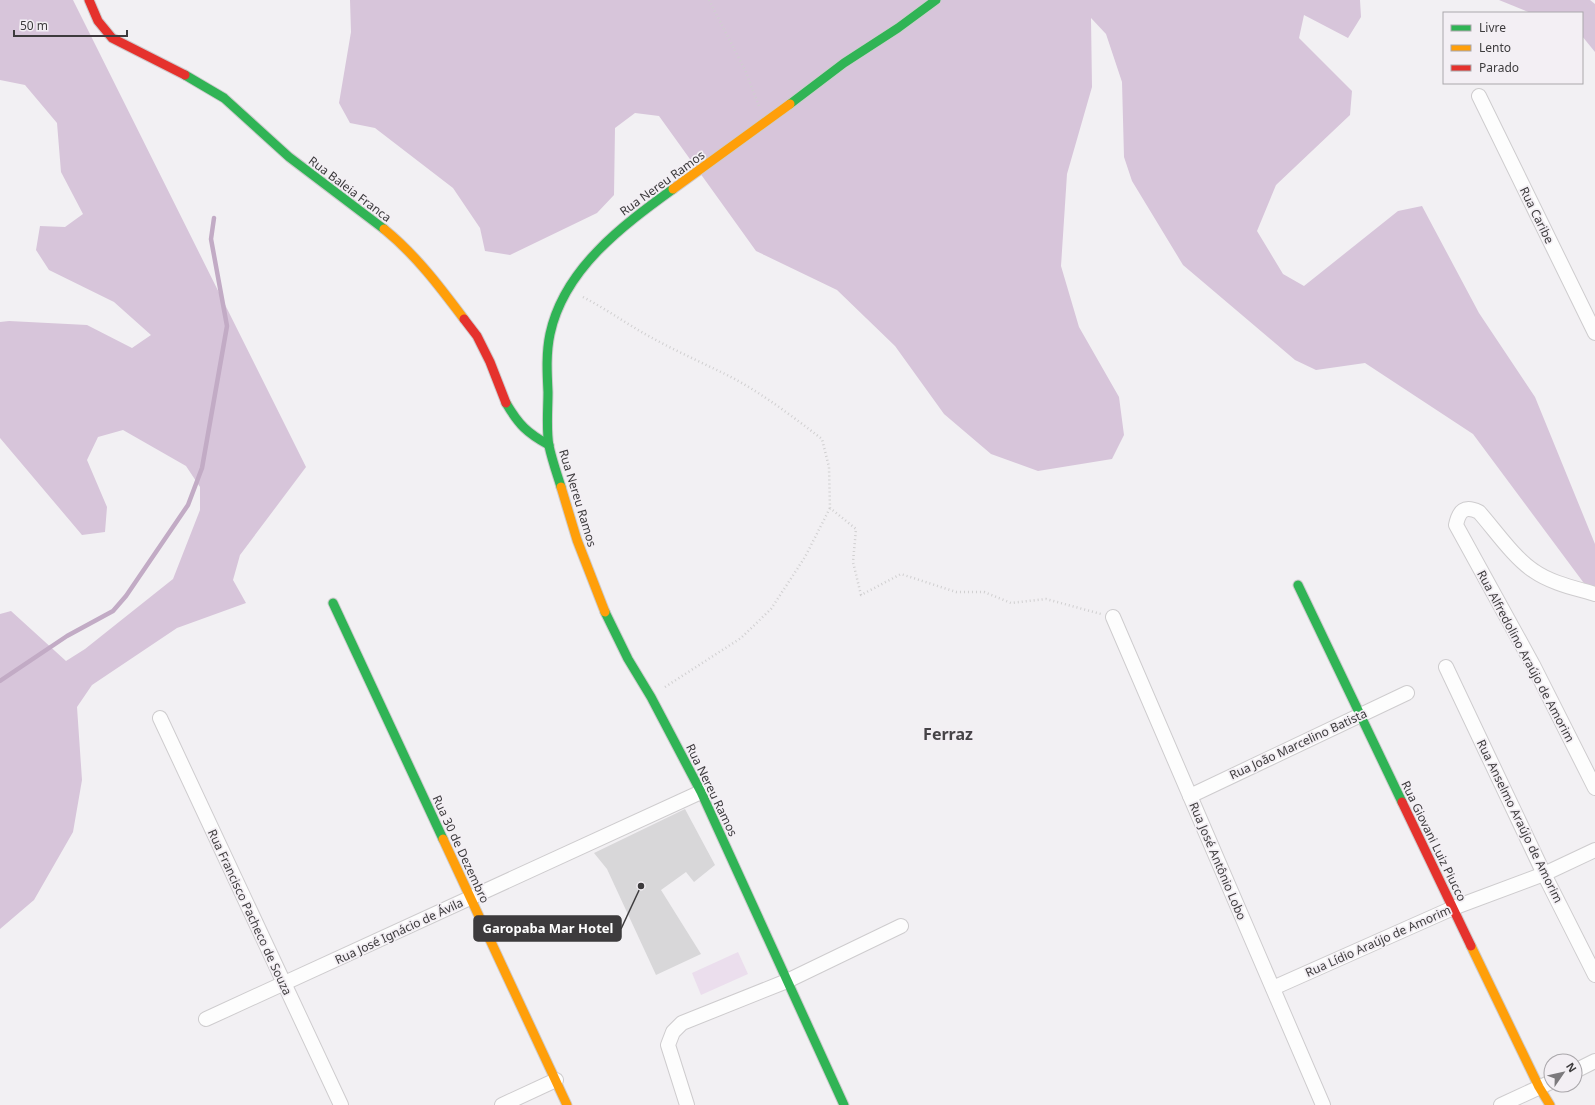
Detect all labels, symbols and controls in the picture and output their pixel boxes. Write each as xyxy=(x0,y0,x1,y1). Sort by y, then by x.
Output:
scale bar xyxy=(14,12,127,38)
legend xyxy=(1443,12,1583,84)
text: 50 m xyxy=(20,17,48,34)
text: Livre xyxy=(1479,19,1506,36)
text: Lento xyxy=(1479,39,1511,56)
text: Parado xyxy=(1479,59,1519,76)
street label: Rua Nereu Ramos xyxy=(616,146,708,220)
street label: Rua Baleia Franca xyxy=(305,152,395,226)
street label: Rua Caribe xyxy=(1516,184,1558,246)
street label: Rua Nereu Ramos xyxy=(555,447,601,549)
street label: Rua Alfredolino Araújo de Amorim xyxy=(1473,567,1579,745)
street label: Rua João Marcelino Batista xyxy=(1226,705,1370,783)
district label: Ferraz xyxy=(923,723,973,745)
street label: Rua Anselmo Araújo de Amorim xyxy=(1473,737,1567,905)
street label: Rua Nereu Ramos xyxy=(682,741,742,839)
street label: Rua Giovani Luiz Piucco xyxy=(1397,778,1471,904)
street label: Rua 30 de Dezembro xyxy=(429,792,493,906)
street label: Rua José Antônio Lobo xyxy=(1185,799,1251,923)
street label: Rua Francisco Pacheco de Souza xyxy=(204,826,296,998)
street label: Rua José Ignácio de Ávila xyxy=(332,894,466,968)
street label: Rua Lídio Araújo de Amorim xyxy=(1303,901,1453,981)
callout: Garopaba Mar Hotel xyxy=(474,916,621,941)
text: Garopaba Mar Hotel xyxy=(483,919,613,937)
north arrow xyxy=(1543,1053,1583,1093)
text: N xyxy=(1563,1059,1580,1075)

